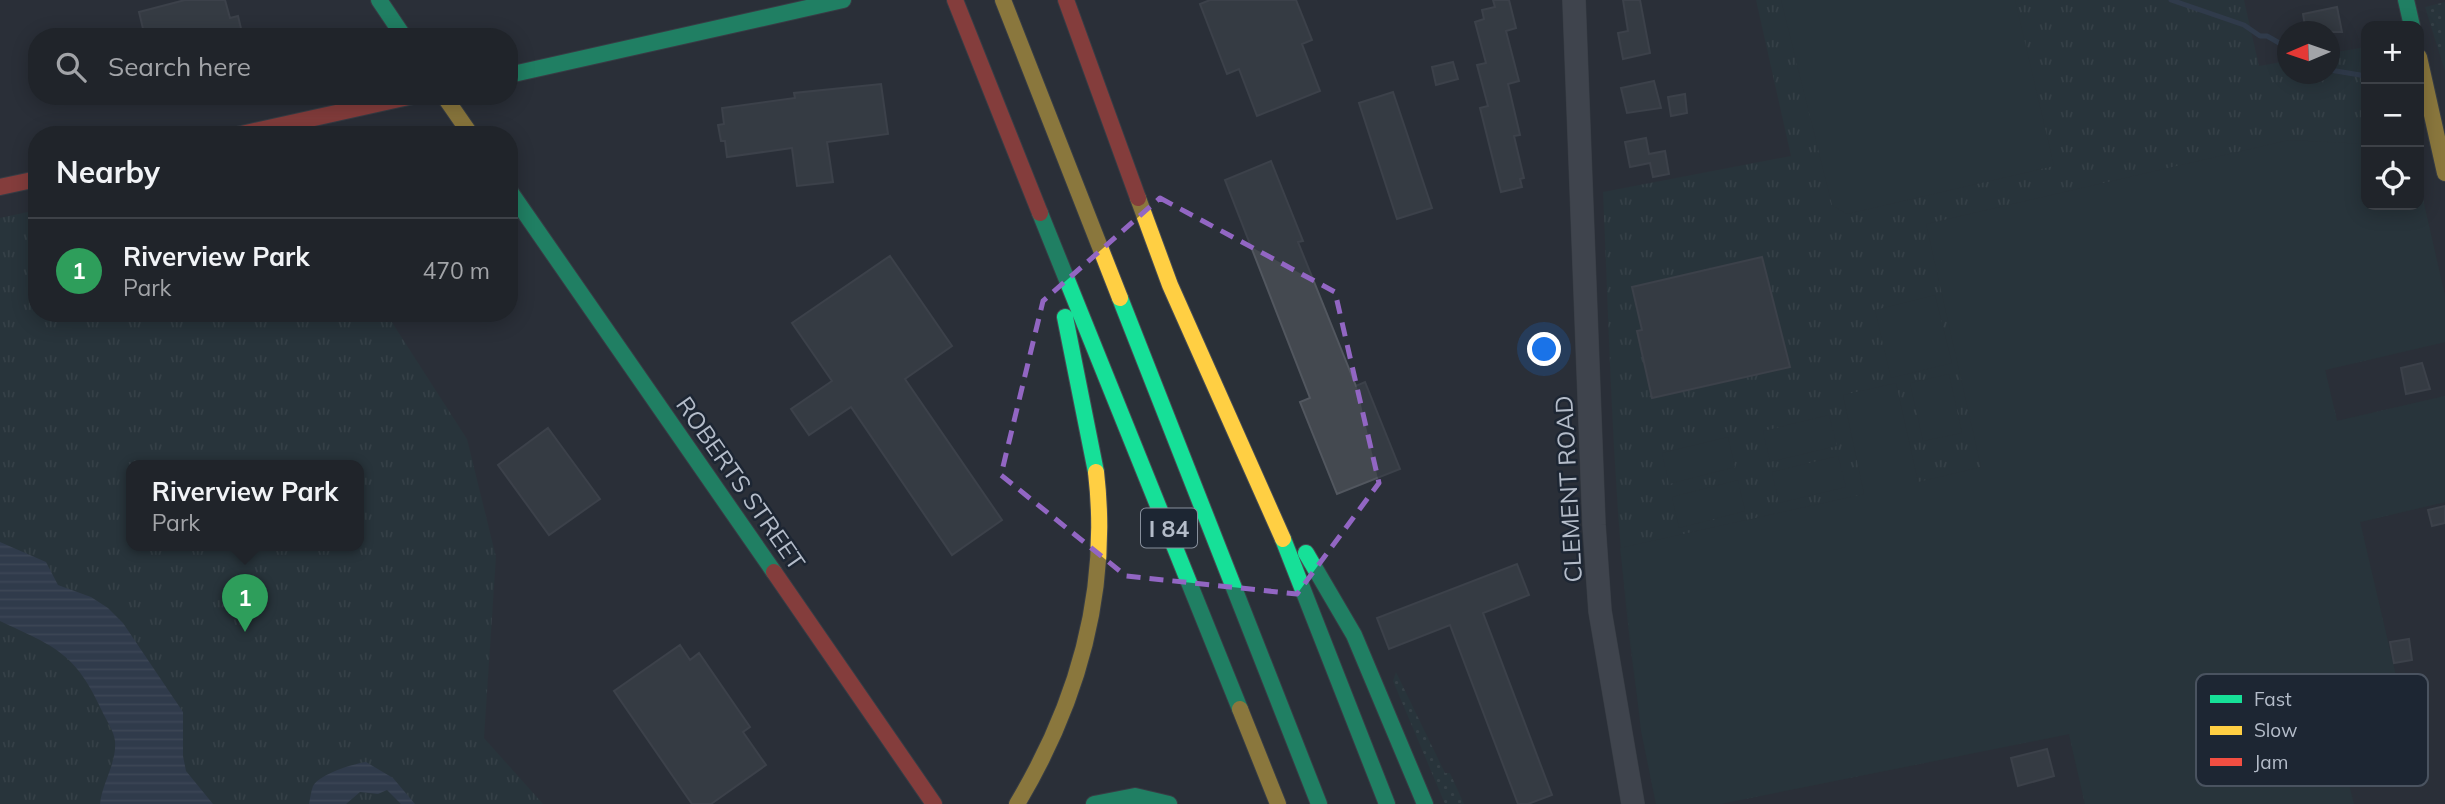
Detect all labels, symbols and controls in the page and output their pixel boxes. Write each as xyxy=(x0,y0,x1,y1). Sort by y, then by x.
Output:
north arrow xyxy=(2277,21,2340,84)
map controls xyxy=(2361,21,2424,210)
button: + xyxy=(2361,21,2424,84)
search box xyxy=(28,28,518,105)
icon: search xyxy=(52,48,90,86)
text: Search here xyxy=(108,50,251,83)
button: − xyxy=(2361,84,2424,147)
button: locate xyxy=(2361,147,2424,210)
text: Nearby xyxy=(56,153,160,191)
text: Riverview Park xyxy=(123,240,310,273)
text: 1 xyxy=(72,256,86,285)
text: 470 m xyxy=(422,256,490,285)
text: Park xyxy=(123,273,171,302)
your location xyxy=(1527,332,1561,366)
street label: ROBERTS STREET xyxy=(670,391,812,576)
street label: CLEMENT ROAD xyxy=(1548,395,1588,583)
popup xyxy=(126,460,364,551)
text: Riverview Park xyxy=(152,475,338,508)
text: Park xyxy=(152,508,200,537)
road number: I 84 xyxy=(1141,508,1197,548)
pin: 1 xyxy=(222,574,268,632)
legend xyxy=(2196,674,2428,786)
text: Fast xyxy=(2254,687,2292,711)
text: Slow xyxy=(2254,718,2298,742)
text: Jam xyxy=(2254,750,2288,774)

